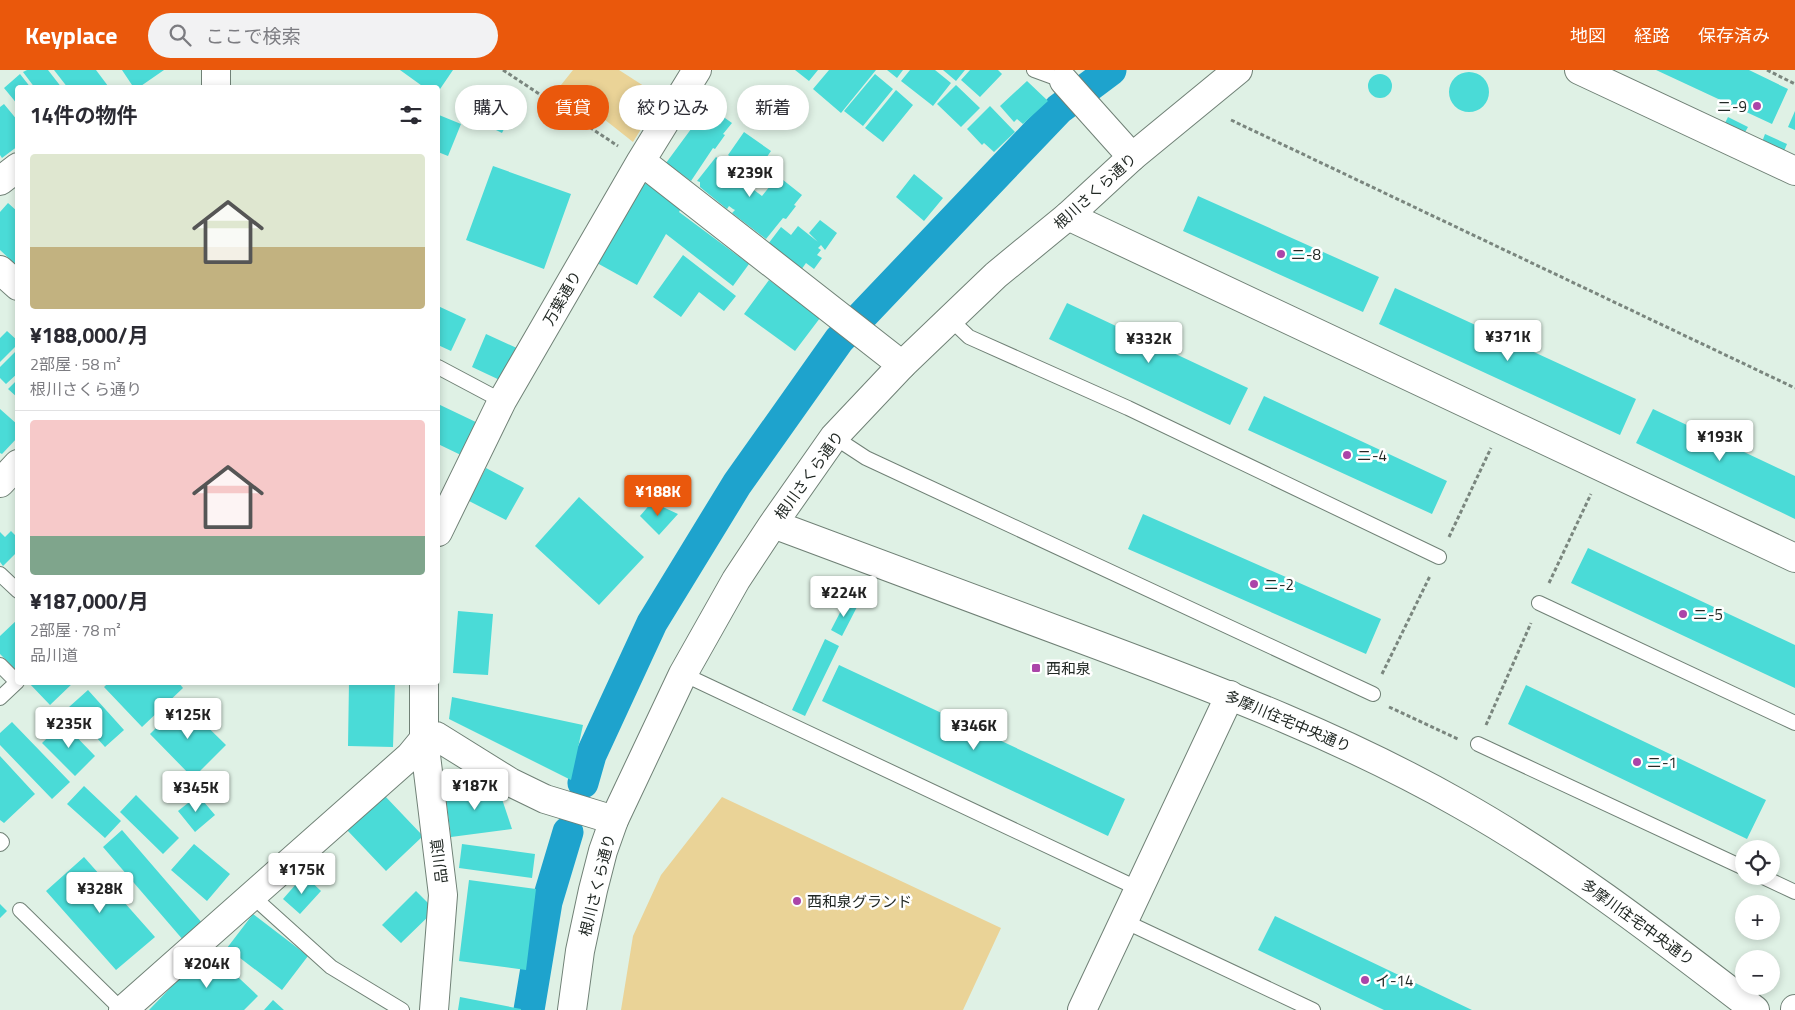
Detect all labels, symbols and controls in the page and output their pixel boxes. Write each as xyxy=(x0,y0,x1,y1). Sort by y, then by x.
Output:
search box xyxy=(148,13,498,58)
text: Keyplace xyxy=(25,17,118,53)
icon: search xyxy=(166,21,194,49)
text: ここで検索 xyxy=(206,21,301,50)
text: 地図 xyxy=(1570,22,1606,49)
text: 経路 xyxy=(1634,22,1670,49)
text: 保存済み xyxy=(1698,22,1770,49)
chip: 購入 xyxy=(455,85,527,130)
chip: 賃貸 xyxy=(537,85,609,130)
chip: 絞り込み xyxy=(619,85,727,130)
chip: 新着 xyxy=(737,85,809,130)
place label: ニ-9 xyxy=(1717,95,1747,118)
text: 14件の物件 xyxy=(30,99,138,131)
marker: ニ-9 xyxy=(1751,100,1763,112)
icon: filters xyxy=(397,101,425,129)
street label: 根川さくら通り xyxy=(1048,147,1142,235)
pin: ¥239K xyxy=(715,156,785,198)
text: ¥239K xyxy=(727,160,773,184)
icon: home xyxy=(183,187,273,277)
place label: ニ-8 xyxy=(1291,243,1321,266)
marker: ニ-8 xyxy=(1275,248,1287,260)
street label: 万葉通り xyxy=(537,266,587,330)
text: ¥188,000/月 xyxy=(30,319,149,351)
pin: ¥371K xyxy=(1473,320,1543,362)
pin: ¥332K xyxy=(1114,322,1184,364)
text: ¥371K xyxy=(1485,324,1531,348)
text: ¥332K xyxy=(1126,326,1172,350)
text: 2部屋 · 58 m² xyxy=(30,352,121,376)
text: 根川さくら通り xyxy=(30,377,142,401)
pin: ¥193K xyxy=(1685,420,1755,462)
text: ¥193K xyxy=(1697,424,1743,448)
street label: 根川さくら通り xyxy=(769,426,849,524)
place label: ニ-4 xyxy=(1357,444,1387,467)
marker: ニ-4 xyxy=(1341,449,1353,461)
icon: home xyxy=(183,452,273,542)
pin: ¥188K xyxy=(623,474,693,517)
text: ¥188K xyxy=(635,479,681,503)
place label: ニ-2 xyxy=(1264,573,1294,596)
pin: ¥224K xyxy=(809,576,879,618)
marker: ニ-2 xyxy=(1248,578,1260,590)
text: ¥224K xyxy=(821,580,867,604)
text: ¥187,000/月 xyxy=(30,585,149,617)
place label: ニ-5 xyxy=(1693,603,1723,626)
marker: ニ-5 xyxy=(1677,608,1689,620)
text: 2部屋 · 78 m² xyxy=(30,618,121,642)
text: 品川道 xyxy=(30,643,78,667)
place label: 西和泉 xyxy=(1046,657,1091,680)
marker: 西和泉 xyxy=(1030,662,1042,674)
street label: 多摩川住宅中央通り xyxy=(1221,684,1355,758)
pin: ¥125K xyxy=(153,698,223,740)
text: ¥125K xyxy=(165,702,211,726)
pin: ¥235K xyxy=(34,706,104,749)
pin: ¥346K xyxy=(939,708,1009,751)
text: ¥235K xyxy=(46,711,92,735)
text: ¥346K xyxy=(951,713,997,737)
place label: ニ-1 xyxy=(1647,751,1677,774)
marker: ニ-1 xyxy=(1631,756,1643,768)
pin: ¥187K xyxy=(440,768,510,811)
pin: ¥345K xyxy=(161,770,231,813)
text: ¥187K xyxy=(452,773,498,797)
text: ¥345K xyxy=(173,775,219,799)
street label: 根川さくら通り xyxy=(573,831,621,939)
street label: 品川道 xyxy=(425,837,453,885)
map controls xyxy=(1735,840,1780,995)
button: locate xyxy=(1735,840,1780,885)
pin: ¥175K xyxy=(267,852,337,895)
text: ¥175K xyxy=(279,857,325,881)
pin: ¥328K xyxy=(65,872,135,914)
street label: 多摩川住宅中央通り xyxy=(1577,873,1699,971)
text: ¥328K xyxy=(77,876,123,900)
place label: 西和泉グランド xyxy=(807,890,912,913)
marker: 西和泉グランド xyxy=(791,895,803,907)
button: + xyxy=(1735,895,1780,940)
pin: ¥204K xyxy=(172,946,242,989)
button: − xyxy=(1735,950,1780,995)
text: ¥204K xyxy=(184,951,230,975)
place label: イ-14 xyxy=(1375,969,1413,992)
marker: イ-14 xyxy=(1359,974,1371,986)

